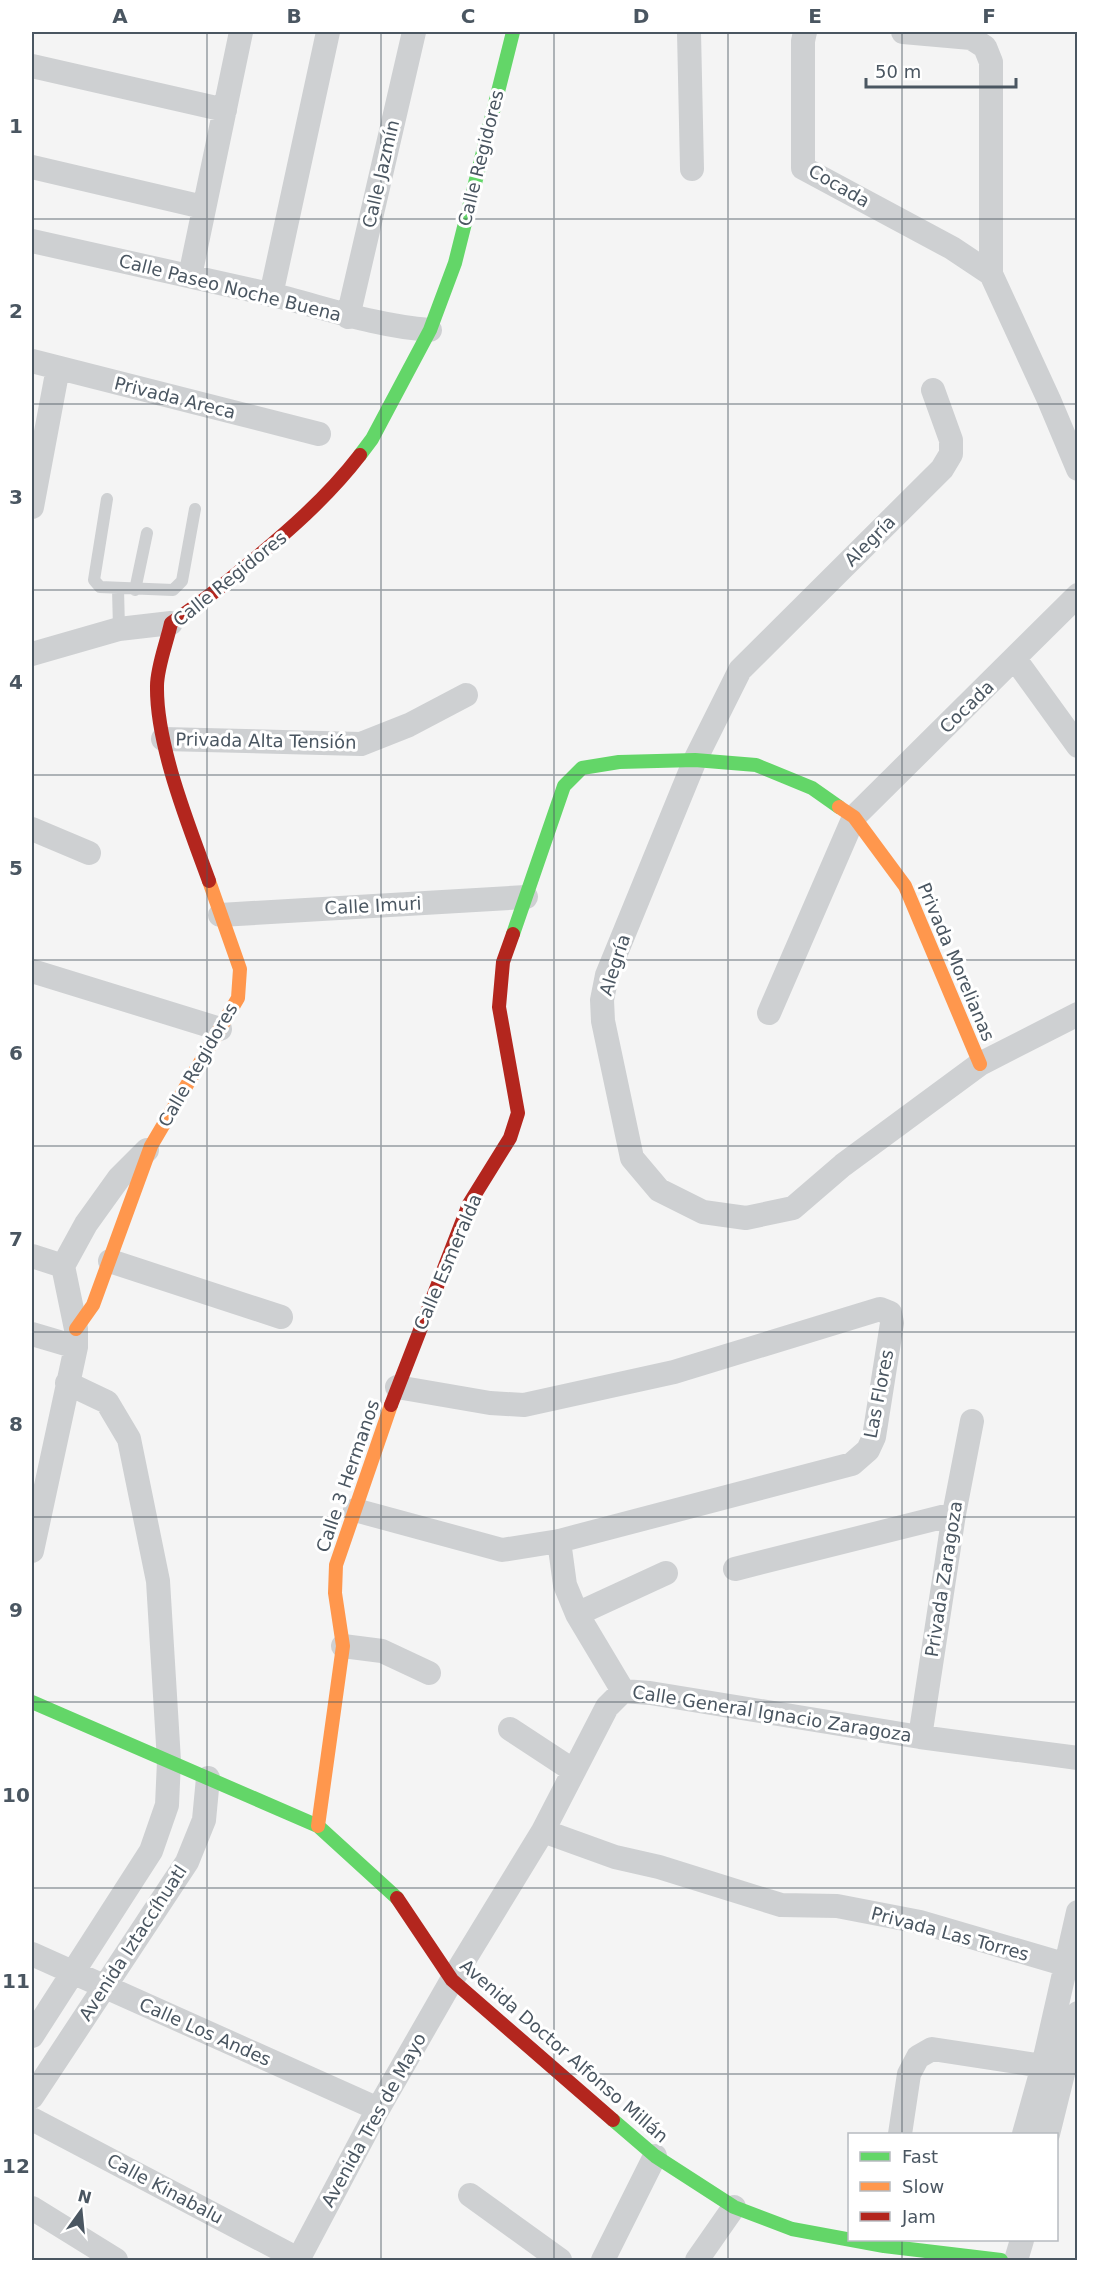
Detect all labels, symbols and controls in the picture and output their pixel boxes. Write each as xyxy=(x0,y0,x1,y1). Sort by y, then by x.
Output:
text: A xyxy=(112,4,128,28)
text: B xyxy=(286,4,302,28)
text: C xyxy=(461,4,475,28)
text: D xyxy=(633,4,649,28)
text: E xyxy=(808,4,822,28)
text: F xyxy=(982,4,996,28)
scale bar xyxy=(866,51,1016,89)
text: 50 m xyxy=(875,61,921,82)
street label: Calle Regidores xyxy=(453,88,508,228)
text: 1 xyxy=(9,114,23,138)
street label: Calle Jazmín xyxy=(358,118,403,230)
street label: Cocada xyxy=(805,160,873,211)
street label: Calle Paseo Noche Buena xyxy=(117,250,344,325)
text: 2 xyxy=(9,299,23,323)
street label: Privada Areca xyxy=(112,372,238,423)
text: 3 xyxy=(9,485,23,509)
street label: Alegría xyxy=(840,511,899,570)
street label: Calle Regidores xyxy=(169,527,290,631)
text: 4 xyxy=(9,670,23,694)
street label: Cocada xyxy=(935,676,998,737)
street label: Privada Alta Tensión xyxy=(175,728,357,753)
text: 5 xyxy=(9,856,23,880)
street label: Privada Morelianas xyxy=(914,879,999,1044)
street label: Calle Imuri xyxy=(324,892,422,919)
street label: Alegría xyxy=(595,932,634,998)
street label: Calle Regidores xyxy=(154,999,242,1130)
text: 6 xyxy=(9,1041,23,1065)
street label: Calle Esmeralda xyxy=(409,1191,486,1333)
text: 7 xyxy=(9,1227,23,1251)
street label: Las Flores xyxy=(860,1348,897,1440)
street label: Calle 3 Hermanos xyxy=(312,1397,383,1555)
text: 8 xyxy=(9,1412,23,1436)
street label: Privada Zaragoza xyxy=(921,1499,966,1658)
text: 9 xyxy=(9,1598,23,1622)
street label: Calle General Ignacio Zaragoza xyxy=(631,1681,913,1746)
text: 10 xyxy=(2,1783,30,1807)
street label: Avenida Iztaccíhuatl xyxy=(74,1861,191,2024)
street label: Privada Las Torres xyxy=(869,1902,1031,1965)
street label: Avenida Doctor Alfonso Millán xyxy=(456,1955,673,2147)
text: 11 xyxy=(2,1969,30,1993)
street label: Calle Los Andes xyxy=(136,1993,274,2070)
street label: Avenida Tres de Mayo xyxy=(317,2029,430,2210)
legend xyxy=(848,2133,1058,2241)
text: Fast xyxy=(902,2146,938,2167)
street label: Calle Kinabalu xyxy=(104,2149,227,2228)
text: 12 xyxy=(2,2154,30,2178)
text: Slow xyxy=(902,2176,944,2197)
north arrow xyxy=(51,2181,111,2241)
text: N xyxy=(76,2186,94,2208)
text: Jam xyxy=(901,2206,936,2227)

